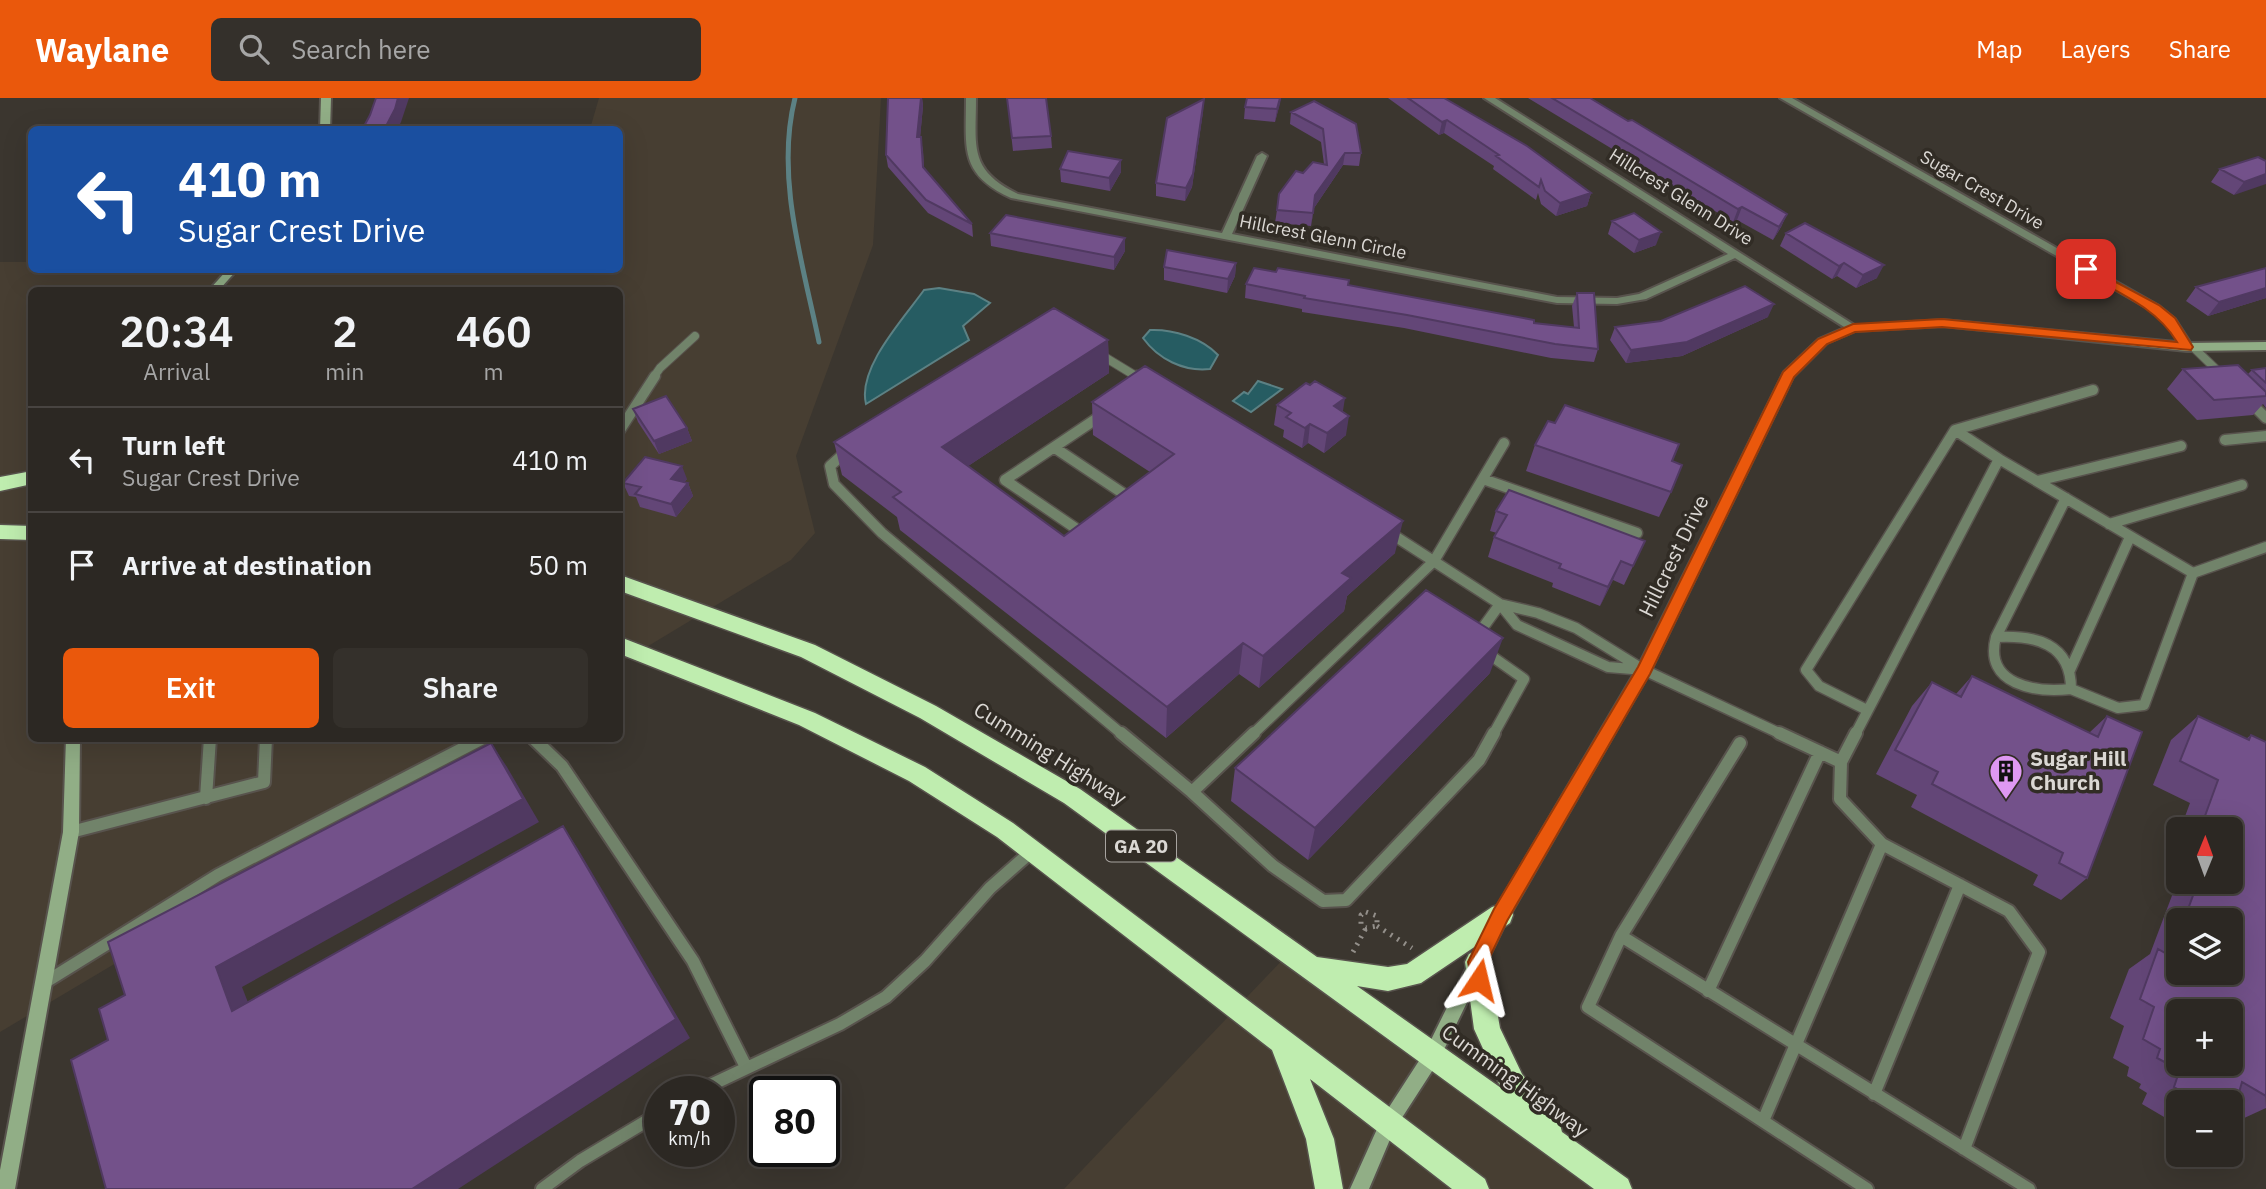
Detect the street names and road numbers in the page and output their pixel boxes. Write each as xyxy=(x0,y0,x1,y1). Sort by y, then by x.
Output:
street label: Hillcrest Glenn Drive xyxy=(1605,143,1758,250)
street label: Sugar Crest Drive xyxy=(1916,145,2048,234)
street label: Hillcrest Glenn Circle xyxy=(1238,209,1409,264)
street label: Hillcrest Drive xyxy=(1632,490,1715,621)
street label: Cumming Highway xyxy=(969,695,1133,812)
road number: GA 20 xyxy=(1106,831,1176,862)
street label: Cumming Highway xyxy=(1436,1017,1595,1143)

